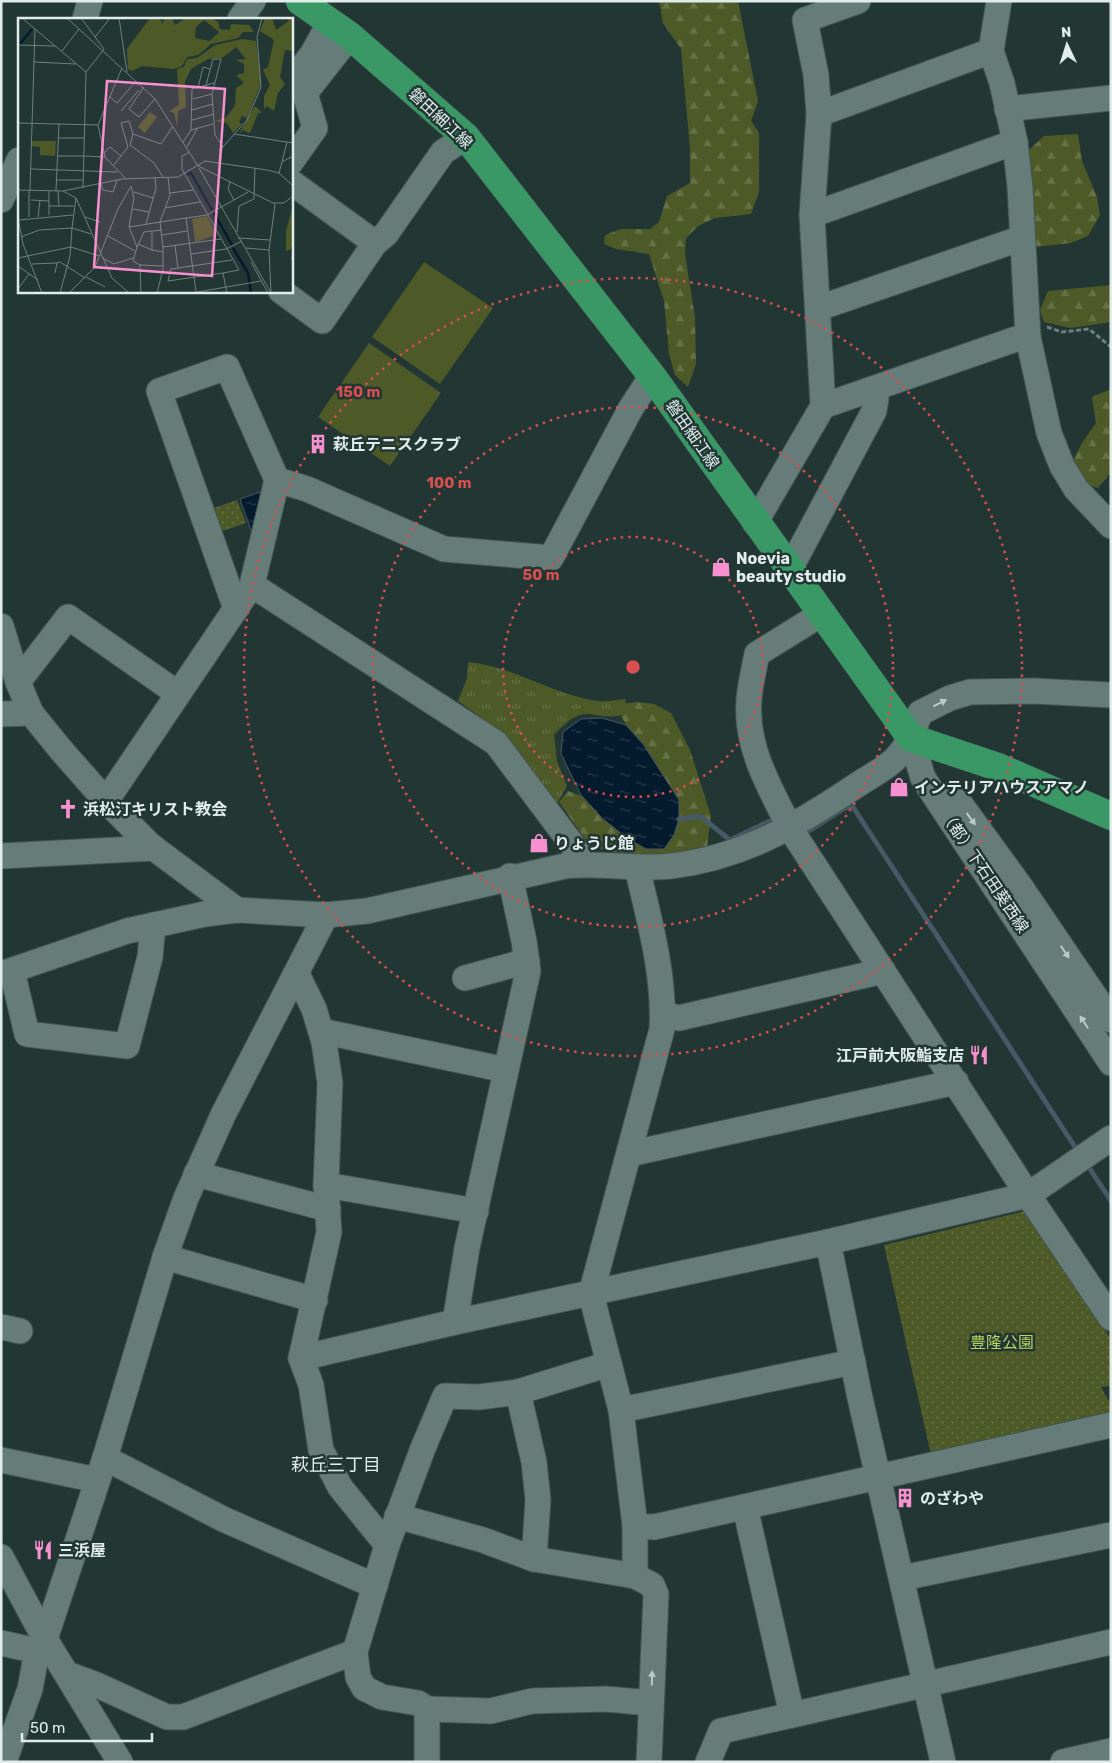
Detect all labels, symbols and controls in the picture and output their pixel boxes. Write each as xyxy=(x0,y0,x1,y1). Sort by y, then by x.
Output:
inset map xyxy=(18,18,292,292)
north arrow xyxy=(1042,20,1092,70)
text: N xyxy=(1061,24,1072,41)
street label: 磐田細江線 xyxy=(405,84,476,153)
text: 150 m xyxy=(336,383,380,401)
street label: 磐田細江線 xyxy=(662,396,723,473)
building icon: 萩丘テニスクラブ xyxy=(307,433,329,455)
place label: 萩丘テニスクラブ xyxy=(333,435,461,454)
text: 100 m xyxy=(427,474,471,492)
place label: Noevia beauty studio xyxy=(736,549,847,586)
shop icon: Noevia beauty studio xyxy=(710,556,732,578)
text: 50 m xyxy=(523,566,559,584)
centre of rings xyxy=(624,658,642,676)
one-way arrow xyxy=(933,699,947,707)
shop icon: インテリアハウスアマノ xyxy=(888,776,910,798)
place label: インテリアハウスアマノ xyxy=(914,778,1089,797)
church icon: 浜松汀キリスト教会 xyxy=(57,798,79,820)
place label: 浜松汀キリスト教会 xyxy=(83,800,227,819)
street label: （都）下石田葵西線 xyxy=(936,806,1033,936)
one-way arrow xyxy=(966,812,977,825)
shop icon: りょうじ館 xyxy=(528,832,550,854)
place label: りょうじ館 xyxy=(554,834,634,853)
one-way arrow xyxy=(1060,945,1070,959)
one-way arrow xyxy=(1079,1015,1089,1029)
restaurant icon: 江戸前大阪鮨支店 xyxy=(968,1044,990,1066)
place label: 江戸前大阪鮨支店 xyxy=(836,1046,964,1065)
park label: 豊隆公園 xyxy=(970,1333,1034,1352)
district label: 萩丘三丁目 xyxy=(291,1454,381,1476)
building icon: のざわや xyxy=(894,1487,916,1509)
place label: のざわや xyxy=(920,1489,984,1508)
restaurant icon: 三浜屋 xyxy=(32,1539,54,1561)
place label: 三浜屋 xyxy=(58,1541,106,1560)
one-way arrow xyxy=(649,1670,657,1686)
scale bar xyxy=(22,1710,152,1742)
text: 50 m xyxy=(30,1719,65,1737)

